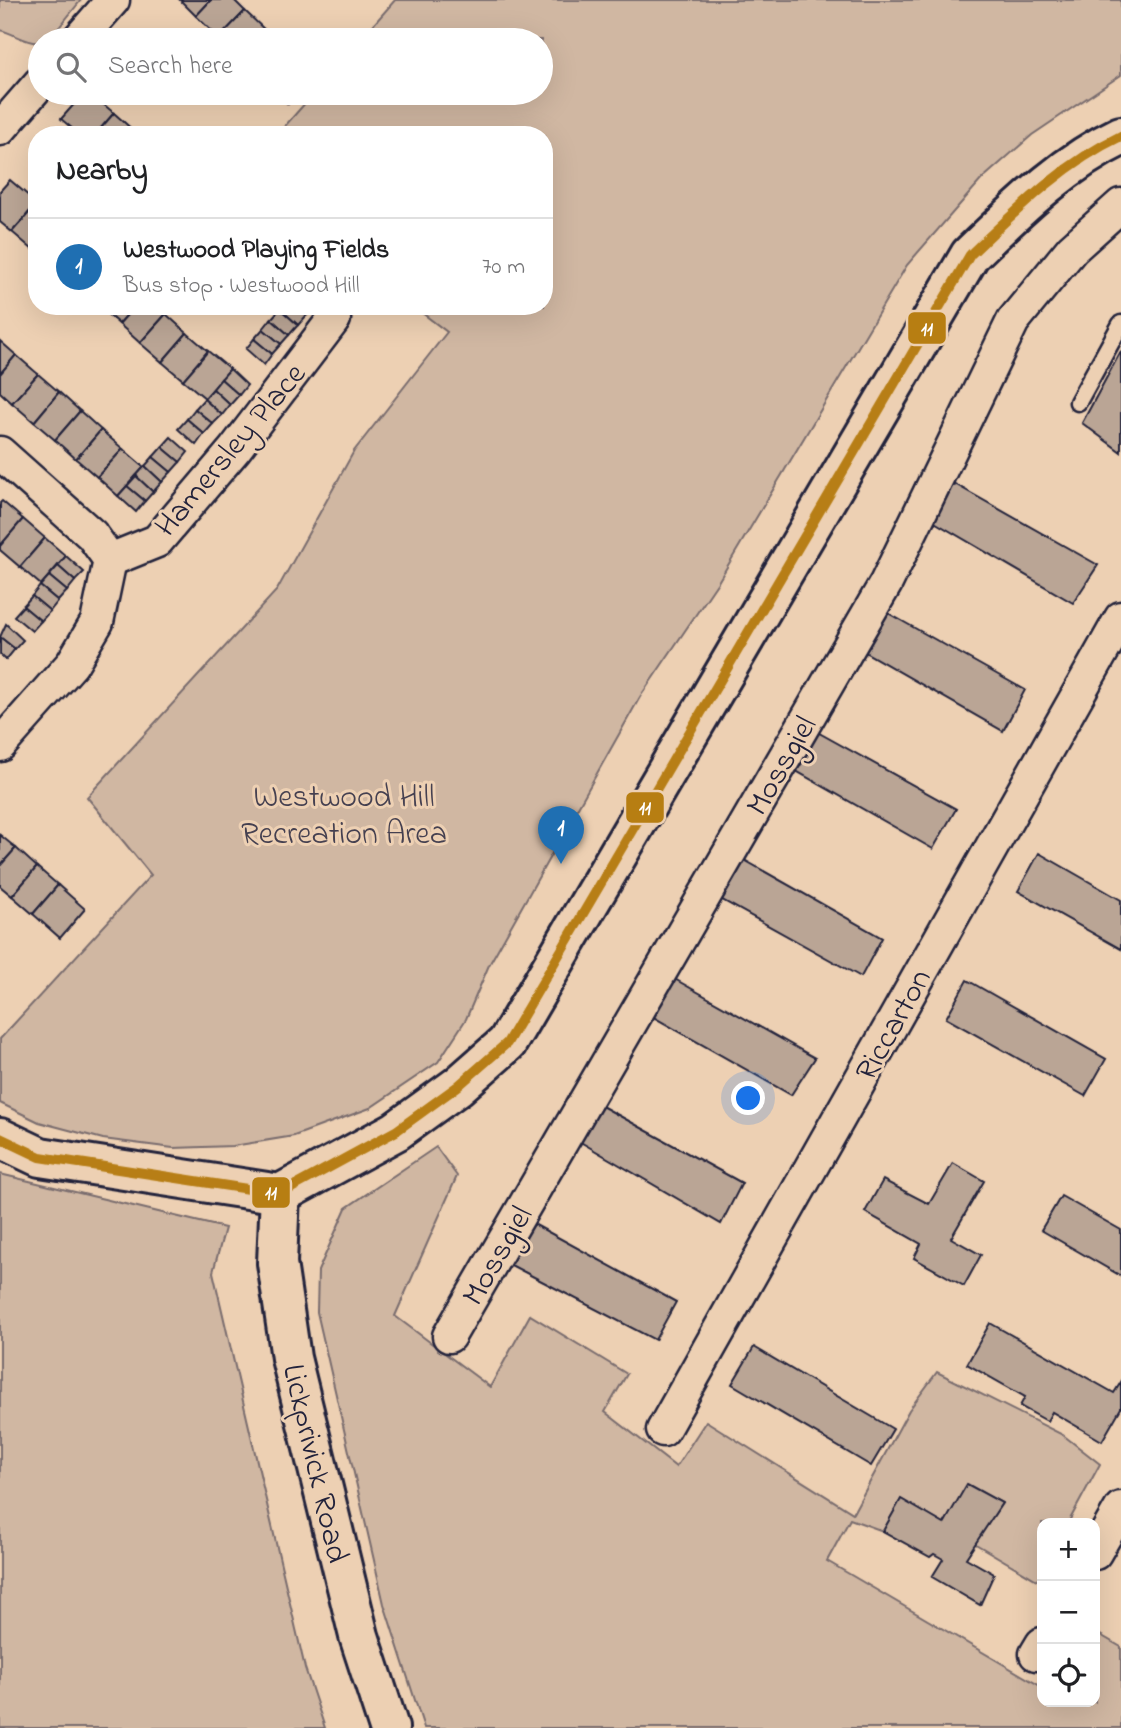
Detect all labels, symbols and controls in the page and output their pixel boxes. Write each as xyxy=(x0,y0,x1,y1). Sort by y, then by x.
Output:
search box xyxy=(28,28,553,105)
icon: search xyxy=(52,48,90,86)
text: Search here xyxy=(108,48,233,86)
text: Nearby xyxy=(56,150,148,194)
text: Westwood Playing Fields xyxy=(123,232,389,270)
text: 1 xyxy=(75,251,83,284)
text: 70 m xyxy=(482,251,525,284)
text: Bus stop · Westwood Hill xyxy=(123,270,360,303)
line badge: 11 xyxy=(907,311,947,345)
text: 11 xyxy=(921,317,933,344)
street label: Hamersley Place xyxy=(145,353,319,549)
street label: Mossgiel xyxy=(736,708,831,825)
park label: Westwood Hill Recreation Area xyxy=(241,775,447,859)
line badge: 11 xyxy=(625,791,665,824)
text: 11 xyxy=(639,796,651,823)
pin: 1 xyxy=(538,806,584,864)
street label: Riccarton xyxy=(845,961,945,1091)
your location xyxy=(731,1081,765,1115)
line badge: 11 xyxy=(251,1176,291,1209)
text: 11 xyxy=(265,1181,277,1208)
street label: Mossgiel xyxy=(452,1198,547,1315)
street label: Lickprivick Road xyxy=(268,1360,359,1568)
map controls xyxy=(1037,1518,1100,1707)
button: + xyxy=(1037,1518,1100,1581)
button: − xyxy=(1037,1581,1100,1644)
button: locate xyxy=(1037,1644,1100,1707)

